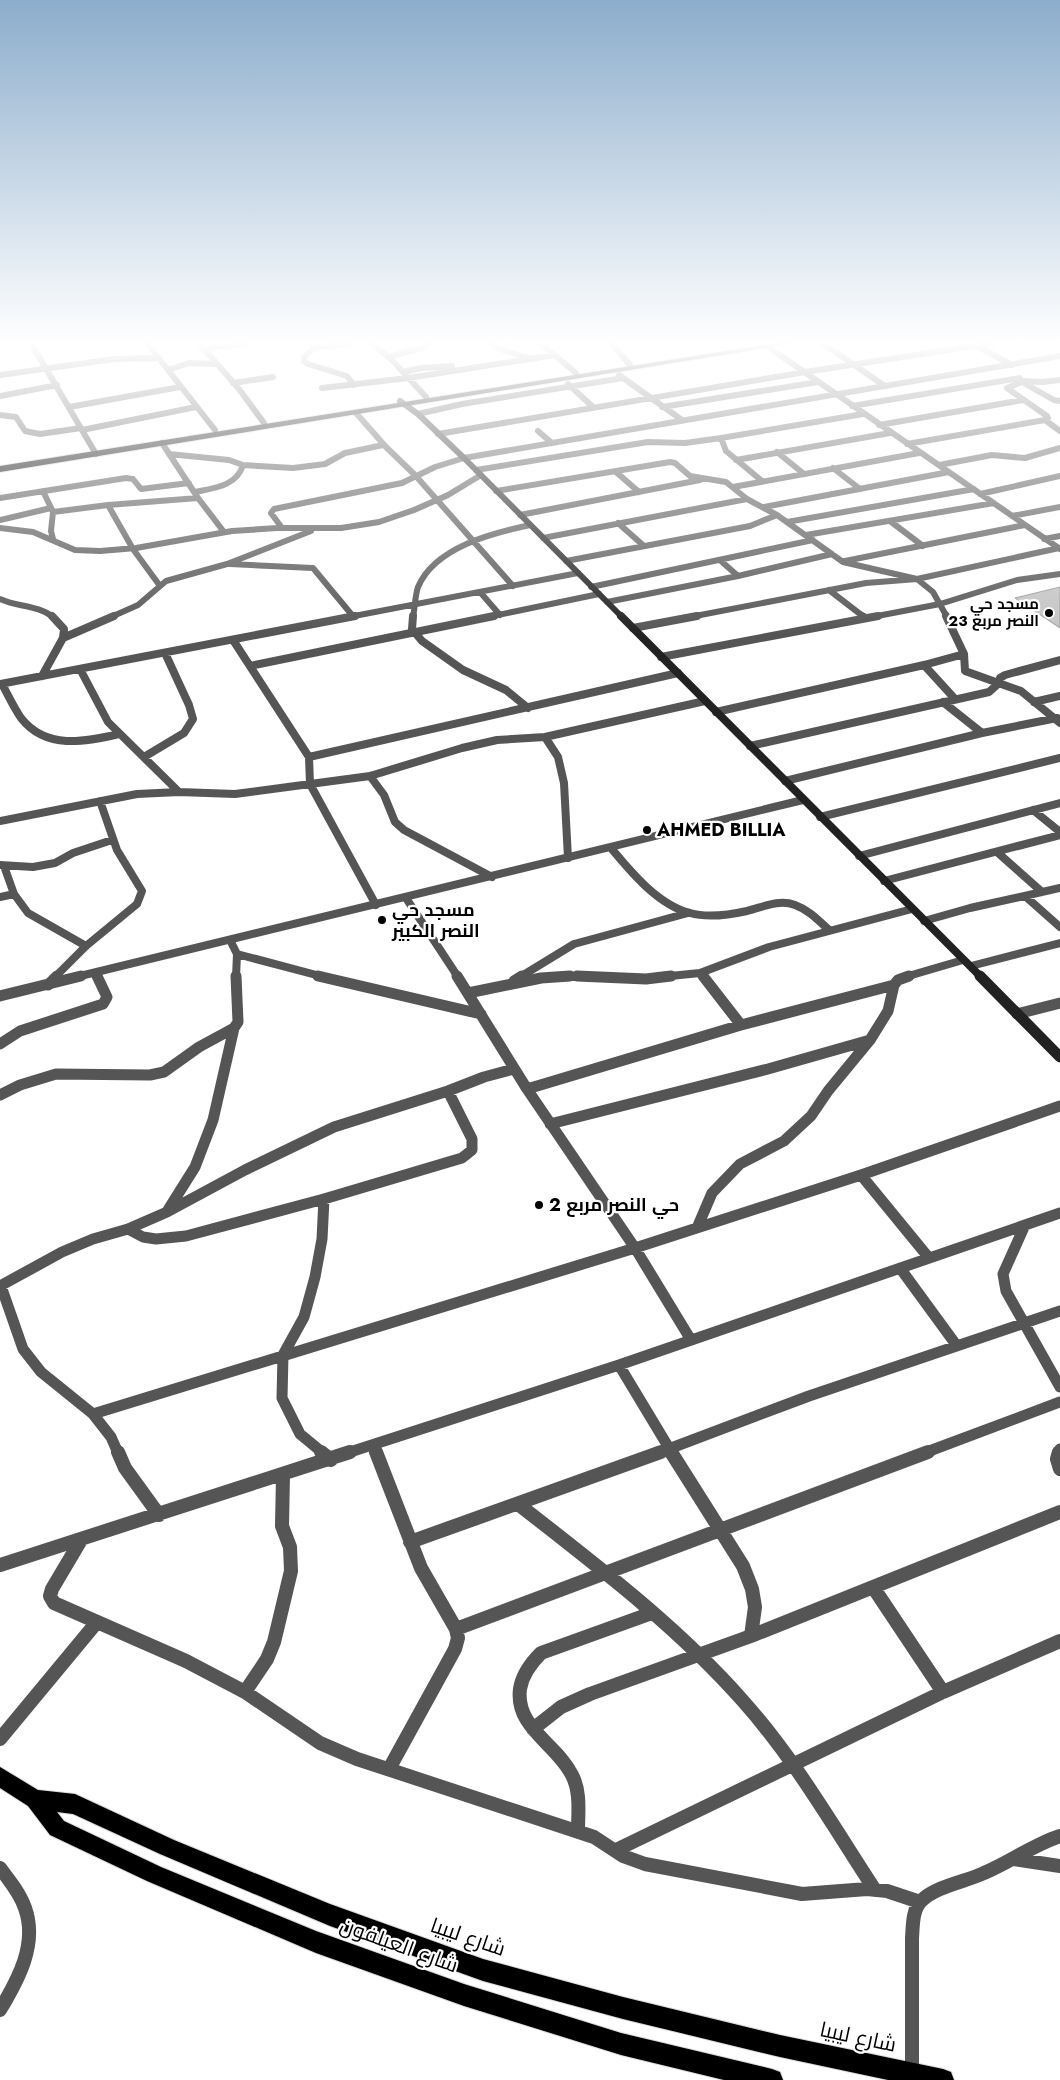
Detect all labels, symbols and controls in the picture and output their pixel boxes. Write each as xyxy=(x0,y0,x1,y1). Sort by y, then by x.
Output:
place label: مسجد حي النصر مربع 23 xyxy=(948,593,1039,632)
marker: مسجد حي النصر مربع 23 xyxy=(1043,607,1055,619)
place label: AHMED BILLIA xyxy=(656,817,786,843)
marker: AHMED BILLIA xyxy=(641,824,653,836)
place label: مسجد حي النصر الكبير xyxy=(391,897,480,944)
marker: مسجد حي النصر الكبير xyxy=(376,914,388,926)
place label: حي النصر مربع 2 xyxy=(549,1192,679,1220)
marker: حي النصر مربع 2 xyxy=(533,1199,545,1211)
street label: شارع العيلفون xyxy=(336,1910,462,1980)
street label: شارع ليبيا xyxy=(426,1910,510,1964)
street label: شارع ليبيا xyxy=(817,2014,899,2060)

